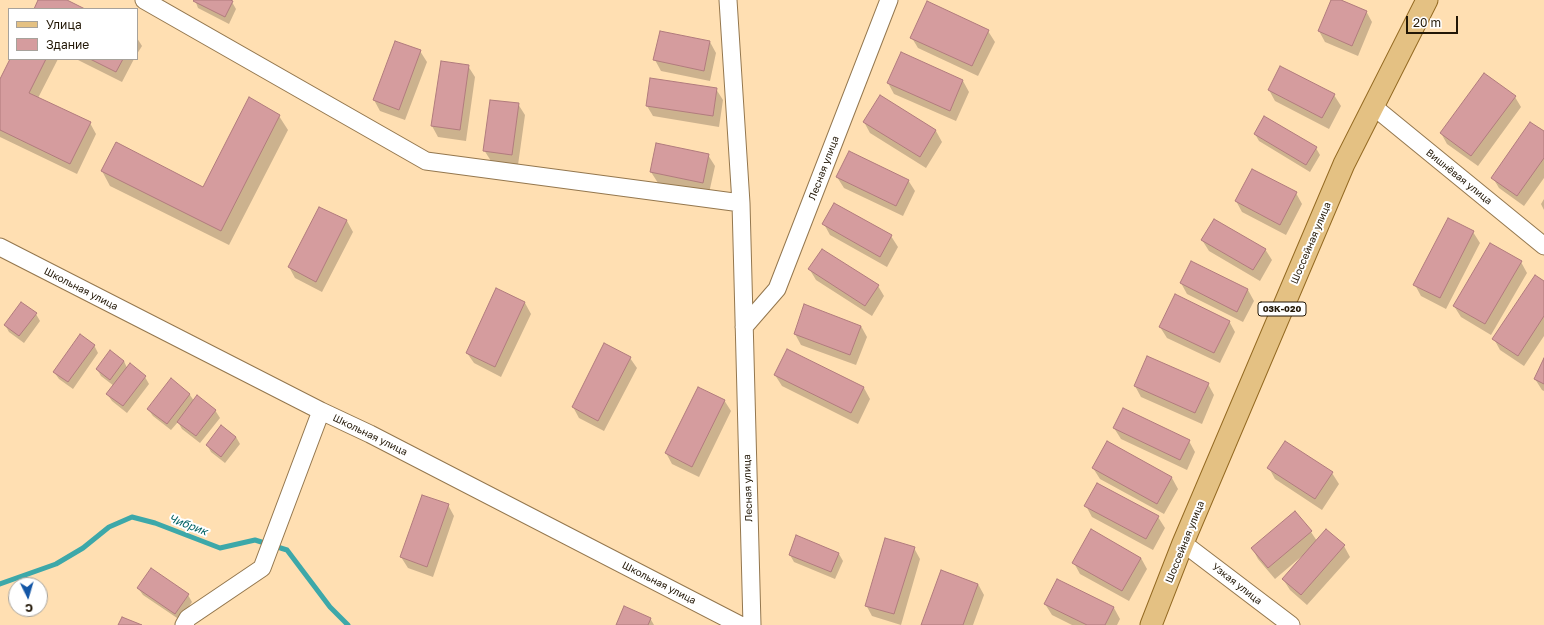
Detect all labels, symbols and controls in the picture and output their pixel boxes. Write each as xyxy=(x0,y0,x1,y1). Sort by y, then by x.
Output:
legend xyxy=(8,8,138,60)
scale bar xyxy=(1408,8,1460,34)
text: 20 m xyxy=(1413,15,1441,30)
text: Улица xyxy=(46,17,82,32)
text: Здание xyxy=(46,37,89,52)
street label: Лесная улица xyxy=(806,134,842,202)
street label: Вишнёвая улица xyxy=(1424,147,1494,207)
street label: Шоссейная улица xyxy=(1288,200,1334,286)
street label: Школьная улица xyxy=(42,265,120,313)
road number: 03К-020 xyxy=(1258,302,1306,316)
street label: Школьная улица xyxy=(331,412,409,458)
street label: Лесная улица xyxy=(741,454,755,522)
street label: Шоссейная улица xyxy=(1163,499,1207,585)
water label: Чибрик xyxy=(167,512,209,538)
street label: Школьная улица xyxy=(620,559,698,607)
street label: Узкая улица xyxy=(1210,561,1264,607)
north arrow xyxy=(8,577,48,617)
text: С xyxy=(25,602,33,615)

